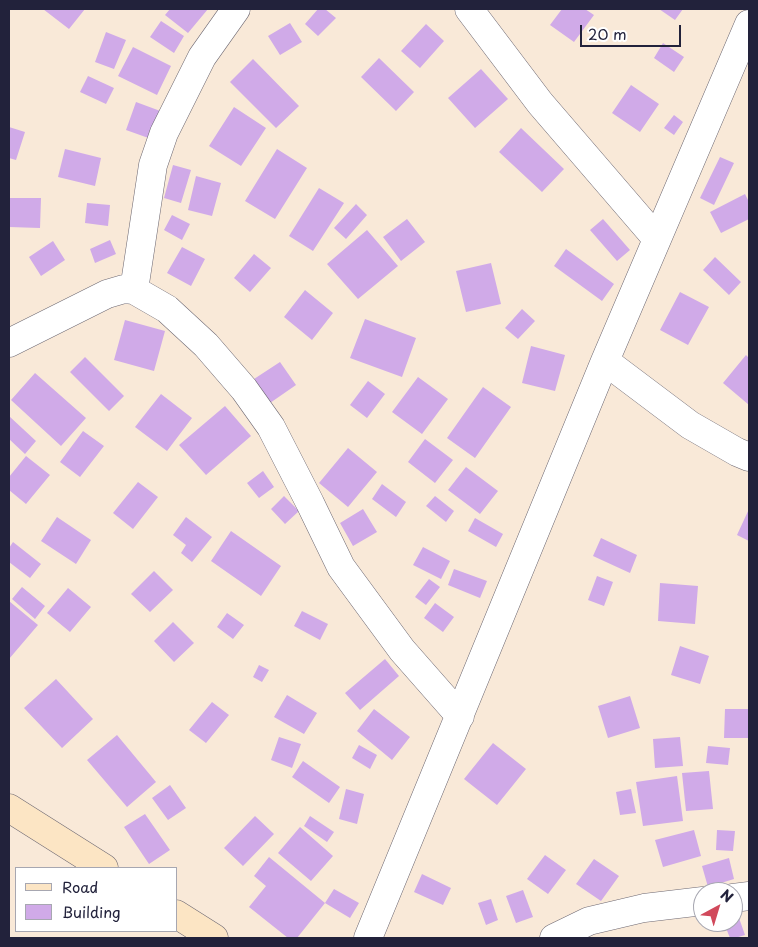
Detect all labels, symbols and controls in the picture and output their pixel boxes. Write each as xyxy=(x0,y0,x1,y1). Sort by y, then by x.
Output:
scale bar xyxy=(583,15,684,47)
text: 20 m xyxy=(588,22,627,45)
legend xyxy=(15,867,178,932)
text: Road xyxy=(62,875,98,898)
north arrow xyxy=(693,882,743,932)
text: N xyxy=(716,884,738,907)
text: Building xyxy=(62,900,121,923)

